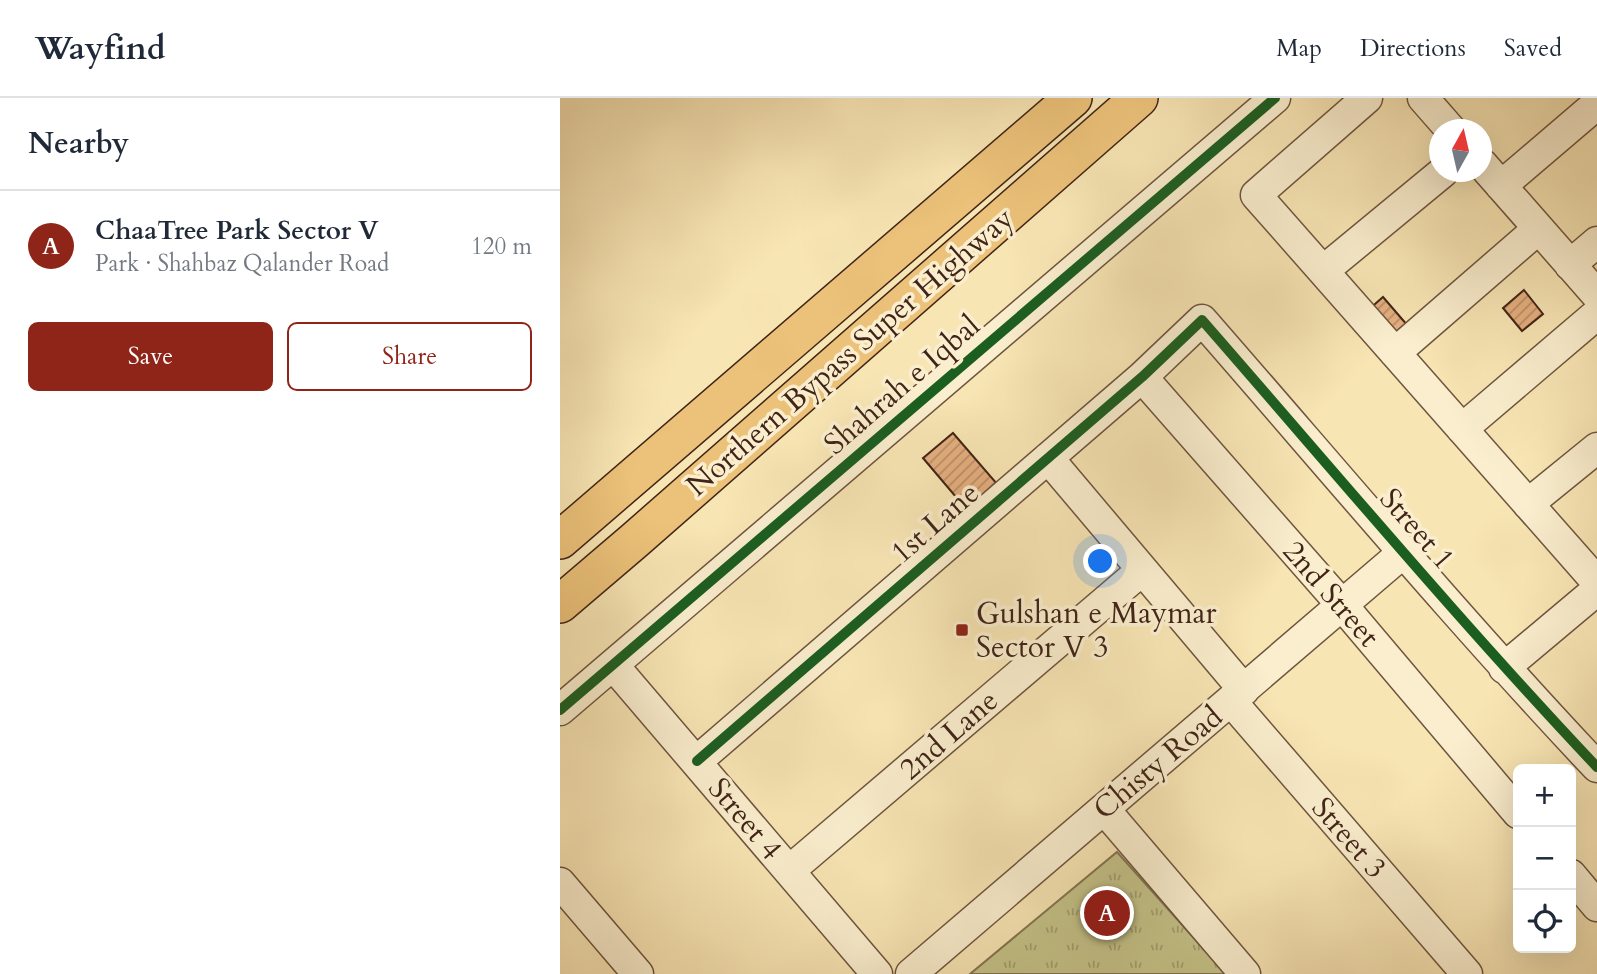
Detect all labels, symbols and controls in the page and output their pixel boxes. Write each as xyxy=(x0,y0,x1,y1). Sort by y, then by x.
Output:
text: Wayfind xyxy=(35,26,166,71)
text: Map xyxy=(1276,32,1322,65)
text: Directions xyxy=(1360,32,1466,65)
text: Saved xyxy=(1504,32,1562,65)
north arrow xyxy=(1429,119,1492,182)
text: Nearby xyxy=(28,123,129,164)
street label: Northern Bypass Super Highway xyxy=(678,198,1023,506)
text: ChaaTree Park Sector V xyxy=(95,213,378,248)
text: A xyxy=(42,231,60,262)
text: 120 m xyxy=(471,231,532,262)
text: Park · Shahbaz Qalander Road xyxy=(95,248,389,279)
street label: Shahrah e Iqbal xyxy=(815,306,989,464)
button: Save xyxy=(28,322,273,391)
button: Share xyxy=(287,322,532,391)
street label: 1st Lane xyxy=(882,473,988,573)
street label: Street 1 xyxy=(1370,479,1464,579)
street label: 2nd Street xyxy=(1273,532,1389,656)
your location xyxy=(1083,544,1117,578)
place label: Gulshan e Maymar Sector V 3 xyxy=(976,593,1216,668)
marker: Gulshan e Maymar Sector V 3 xyxy=(954,622,970,638)
street label: 2nd Lane xyxy=(891,681,1007,789)
street label: Chisty Road xyxy=(1085,697,1231,829)
map controls xyxy=(1513,764,1576,953)
button: + xyxy=(1513,764,1576,827)
street label: Street 4 xyxy=(699,769,791,869)
street label: Street 3 xyxy=(1302,788,1396,888)
button: − xyxy=(1513,827,1576,890)
pin: A xyxy=(1084,887,1130,939)
button: locate xyxy=(1513,890,1576,953)

